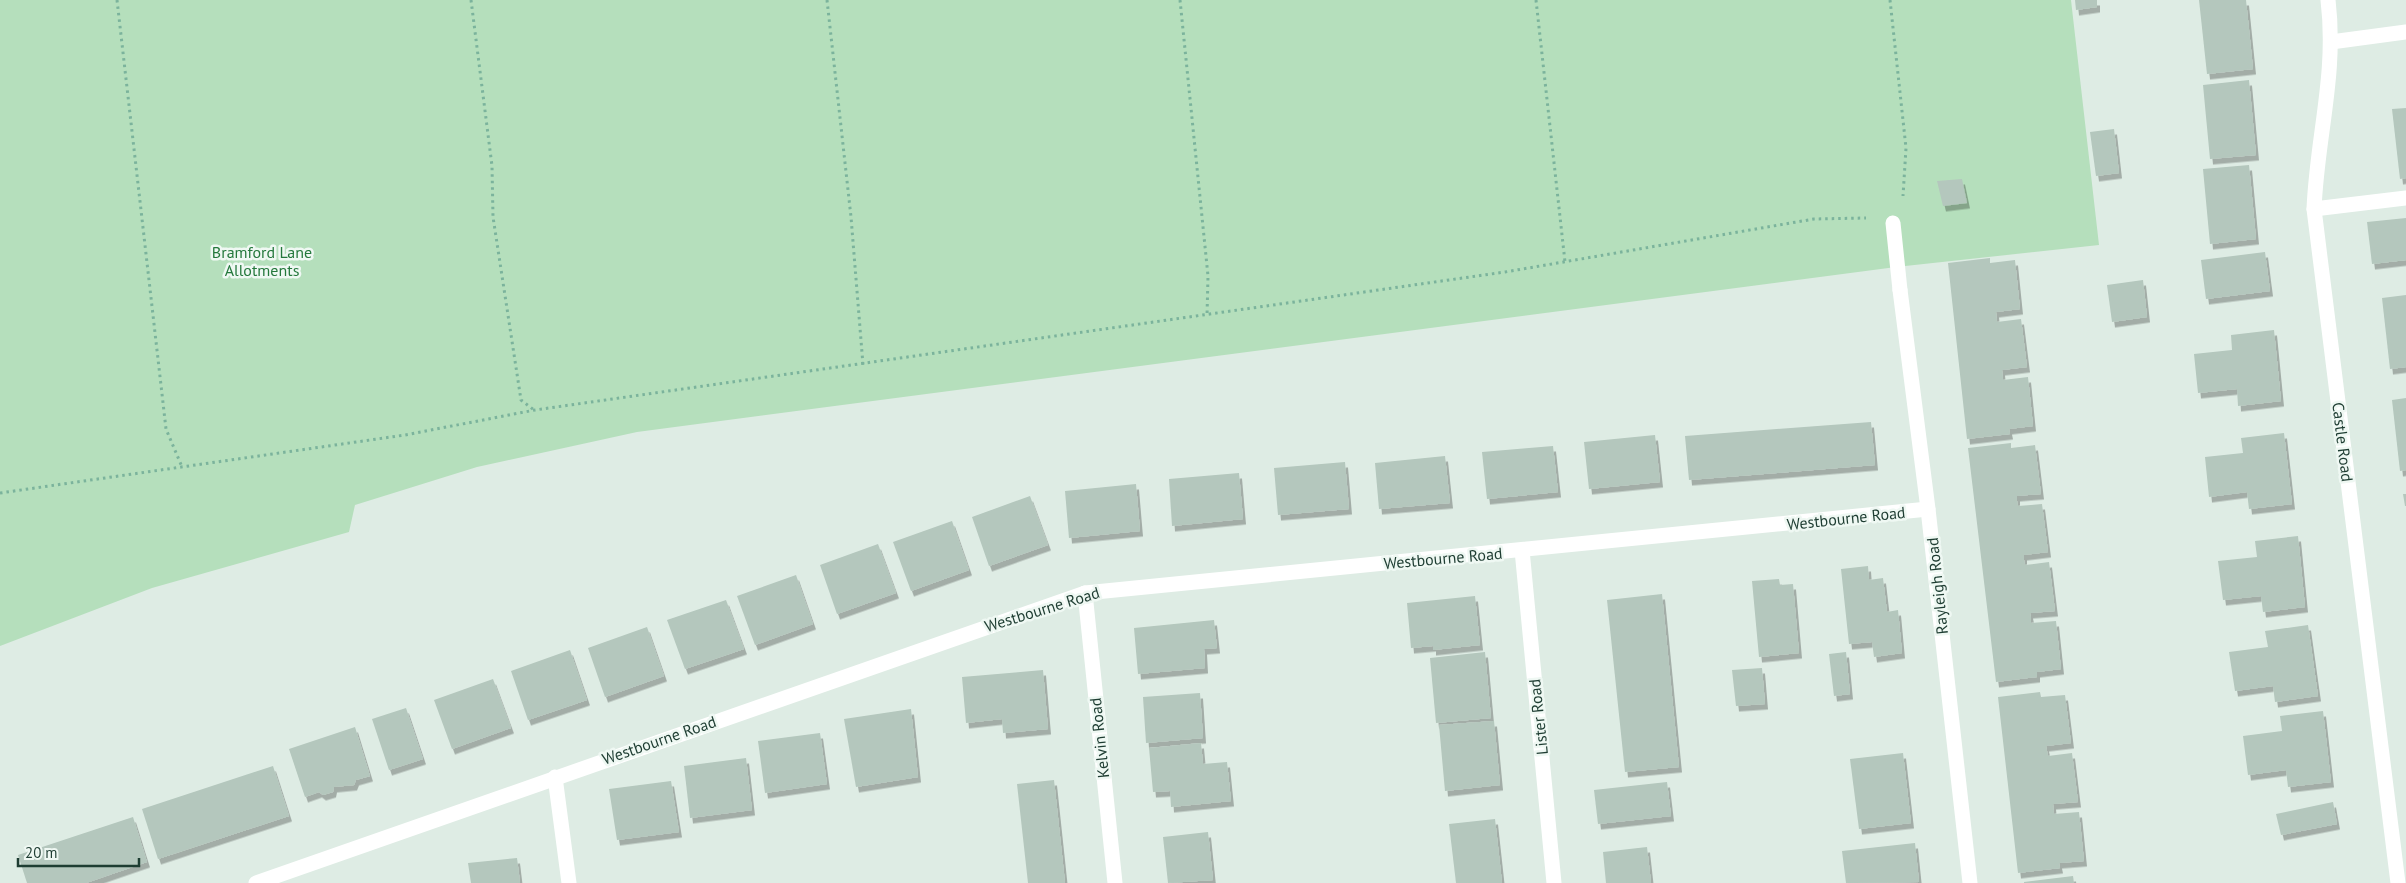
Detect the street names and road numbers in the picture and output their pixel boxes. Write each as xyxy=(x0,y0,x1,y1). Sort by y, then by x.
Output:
street label: Castle Road xyxy=(2328,401,2358,483)
street label: Westbourne Road xyxy=(1786,502,1906,534)
street label: Rayleigh Road xyxy=(1922,537,1952,635)
street label: Westbourne Road xyxy=(1383,543,1503,573)
street label: Westbourne Road xyxy=(982,582,1102,636)
street label: Lister Road xyxy=(1524,678,1552,756)
street label: Kelvin Road xyxy=(1085,697,1113,779)
street label: Westbourne Road xyxy=(599,711,719,769)

